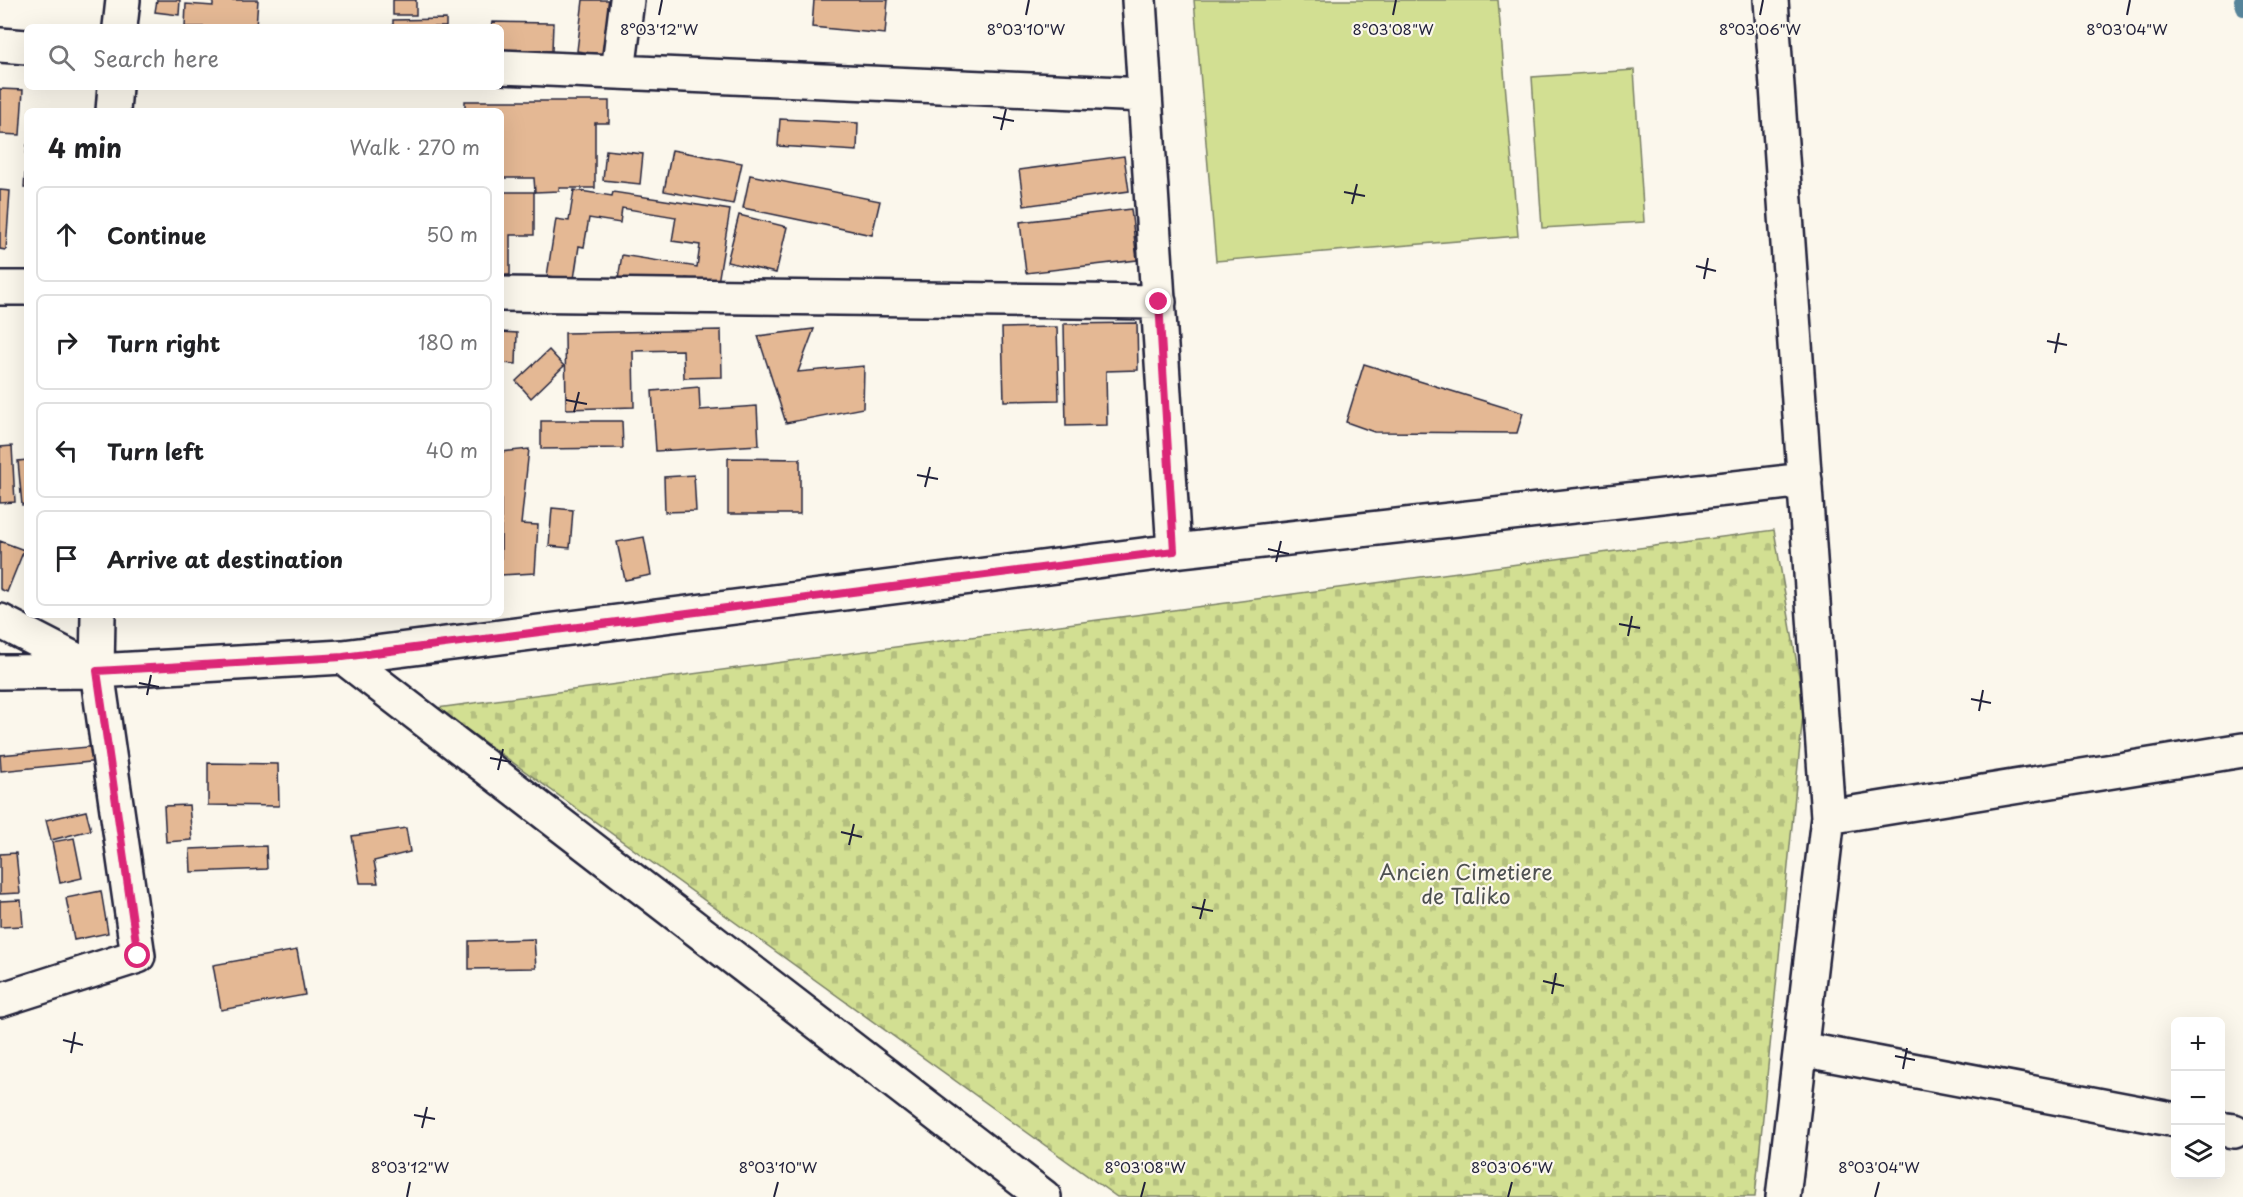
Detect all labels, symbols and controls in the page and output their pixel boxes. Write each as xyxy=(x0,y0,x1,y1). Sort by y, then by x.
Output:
text: 8°03'12"W xyxy=(620,17,699,40)
text: 8°03'10"W xyxy=(987,17,1066,40)
text: 8°03'08"W xyxy=(1352,17,1434,40)
text: 8°03'06"W xyxy=(1719,17,1802,40)
text: 8°03'04"W xyxy=(2086,17,2168,40)
search box xyxy=(24,24,504,90)
icon: search xyxy=(45,41,78,74)
text: Search here xyxy=(93,41,219,74)
text: 4 min xyxy=(48,128,122,167)
text: Walk · 270 m xyxy=(349,132,480,162)
icon: ahead xyxy=(50,218,83,251)
text: Continue xyxy=(107,218,206,251)
text: 50 m xyxy=(426,219,478,249)
route end xyxy=(1145,288,1171,314)
icon: right xyxy=(50,326,83,359)
text: Turn right xyxy=(107,326,220,359)
text: 180 m xyxy=(418,327,478,357)
icon: left xyxy=(50,434,83,467)
text: Turn left xyxy=(107,434,204,467)
text: 40 m xyxy=(426,435,478,465)
icon: arrive xyxy=(50,542,83,575)
text: Arrive at destination xyxy=(107,542,343,575)
park label: Ancien Cimetiere de Taliko xyxy=(1379,855,1553,911)
route start xyxy=(124,942,150,968)
map controls xyxy=(2171,1017,2225,1179)
button: + xyxy=(2171,1017,2225,1071)
button: − xyxy=(2171,1071,2225,1125)
button: layers xyxy=(2171,1125,2225,1179)
text: 8°03'12"W xyxy=(371,1155,450,1178)
text: 8°03'10"W xyxy=(739,1155,818,1178)
text: 8°03'08"W xyxy=(1104,1155,1186,1178)
text: 8°03'06"W xyxy=(1471,1155,1554,1178)
text: 8°03'04"W xyxy=(1838,1155,1920,1178)

